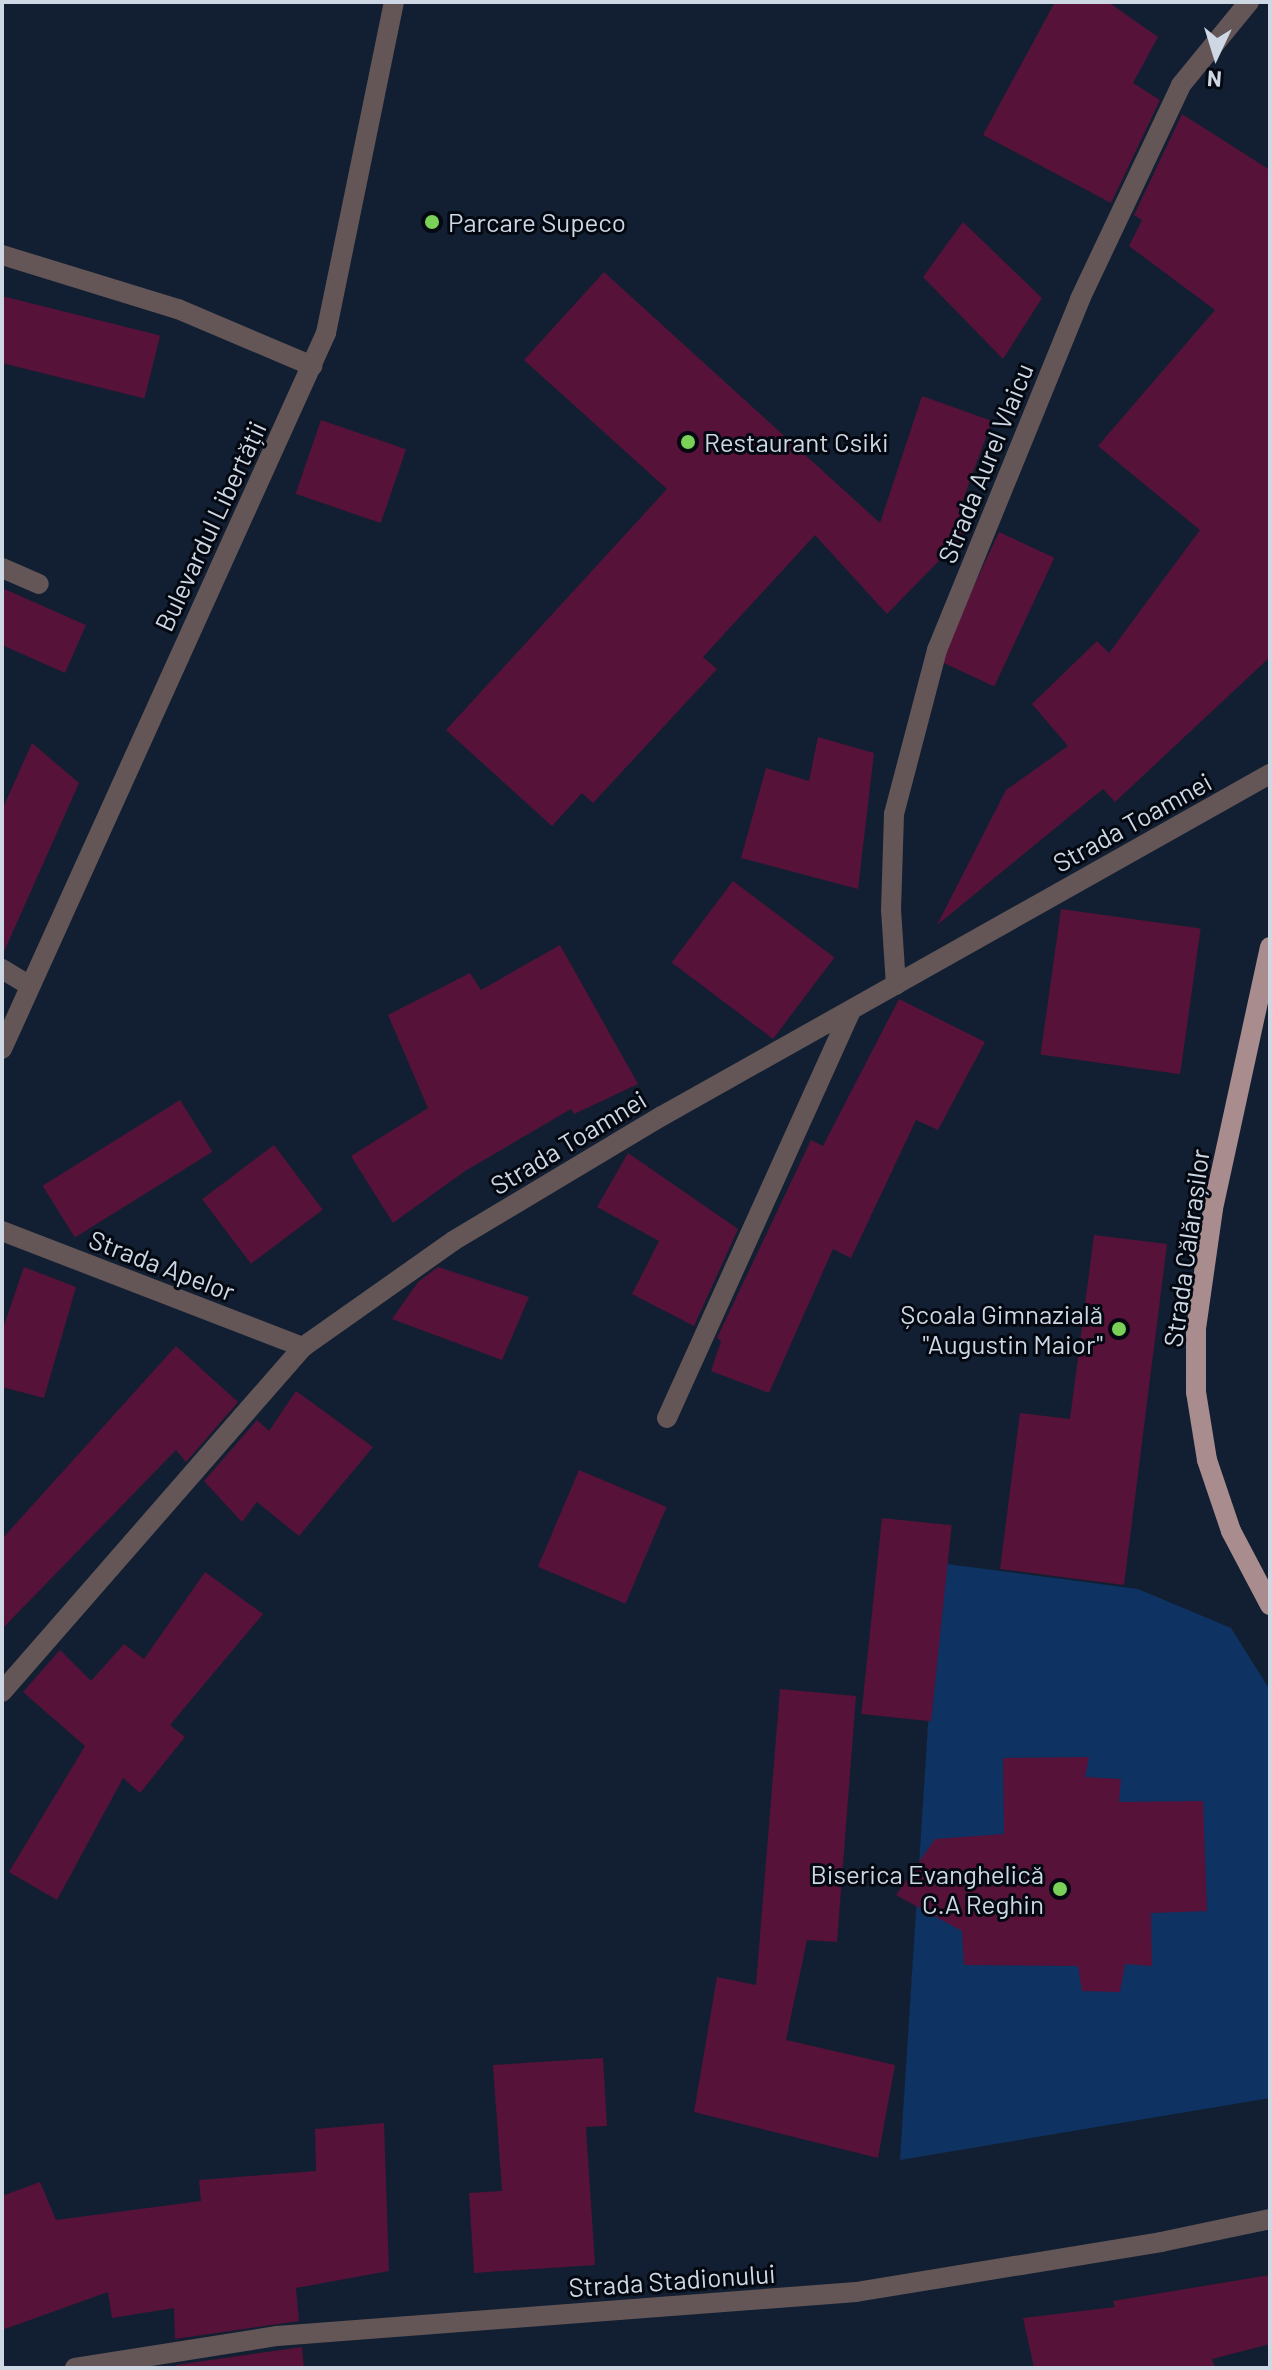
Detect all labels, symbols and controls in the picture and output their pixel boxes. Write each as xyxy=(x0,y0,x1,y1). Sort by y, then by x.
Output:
north arrow xyxy=(1176,16,1256,96)
text: N xyxy=(1206,66,1223,93)
place label: Parcare Supeco xyxy=(448,206,626,238)
marker: Parcare Supeco xyxy=(423,213,441,231)
street label: Strada Aurel Vlaicu xyxy=(931,359,1039,567)
street label: Bulevardul Libertății xyxy=(148,416,272,636)
place label: Restaurant Csiki xyxy=(704,426,889,458)
marker: Restaurant Csiki xyxy=(679,433,697,451)
street label: Strada Toamnei xyxy=(1047,766,1217,878)
street label: Strada Toamnei xyxy=(484,1083,652,1201)
street label: Strada Călărașilor xyxy=(1157,1147,1215,1349)
street label: Strada Apelor xyxy=(85,1223,239,1307)
place label: Școala Gimnazială "Augustin Maior" xyxy=(900,1298,1103,1360)
marker: Școala Gimnazială "Augustin Maior" xyxy=(1110,1320,1128,1338)
place label: Biserica Evanghelică C.A Reghin xyxy=(811,1858,1044,1920)
marker: Biserica Evanghelică C.A Reghin xyxy=(1051,1880,1069,1898)
street label: Strada Stadionului xyxy=(567,2257,777,2303)

